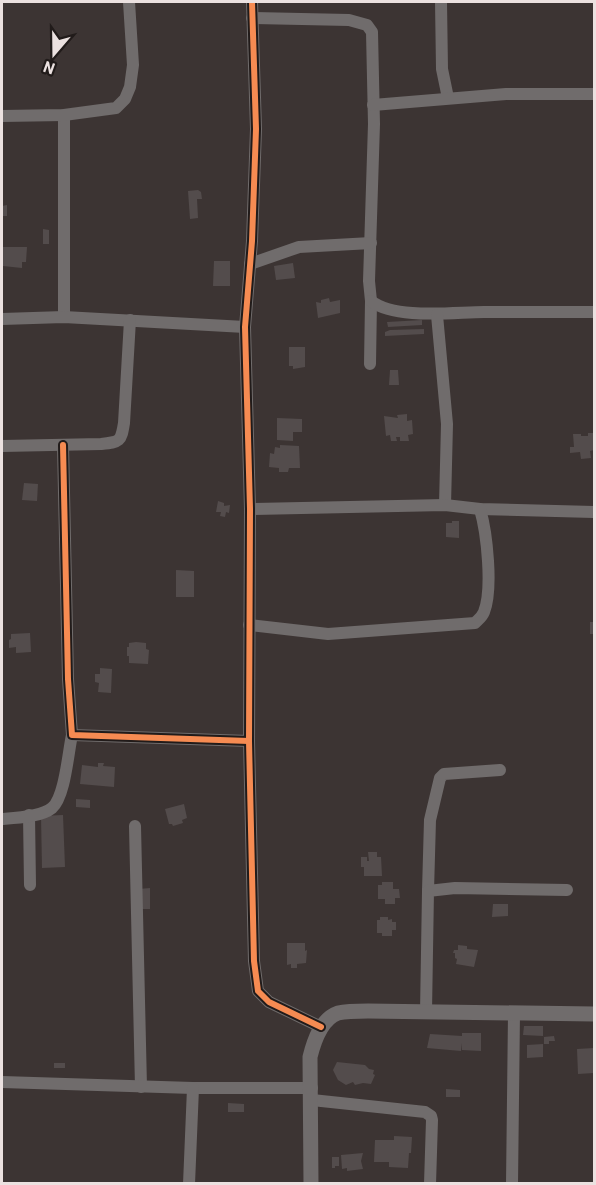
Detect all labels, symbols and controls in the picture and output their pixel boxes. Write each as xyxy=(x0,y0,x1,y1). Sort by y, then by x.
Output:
north arrow xyxy=(24,24,84,84)
text: N xyxy=(40,58,57,79)

